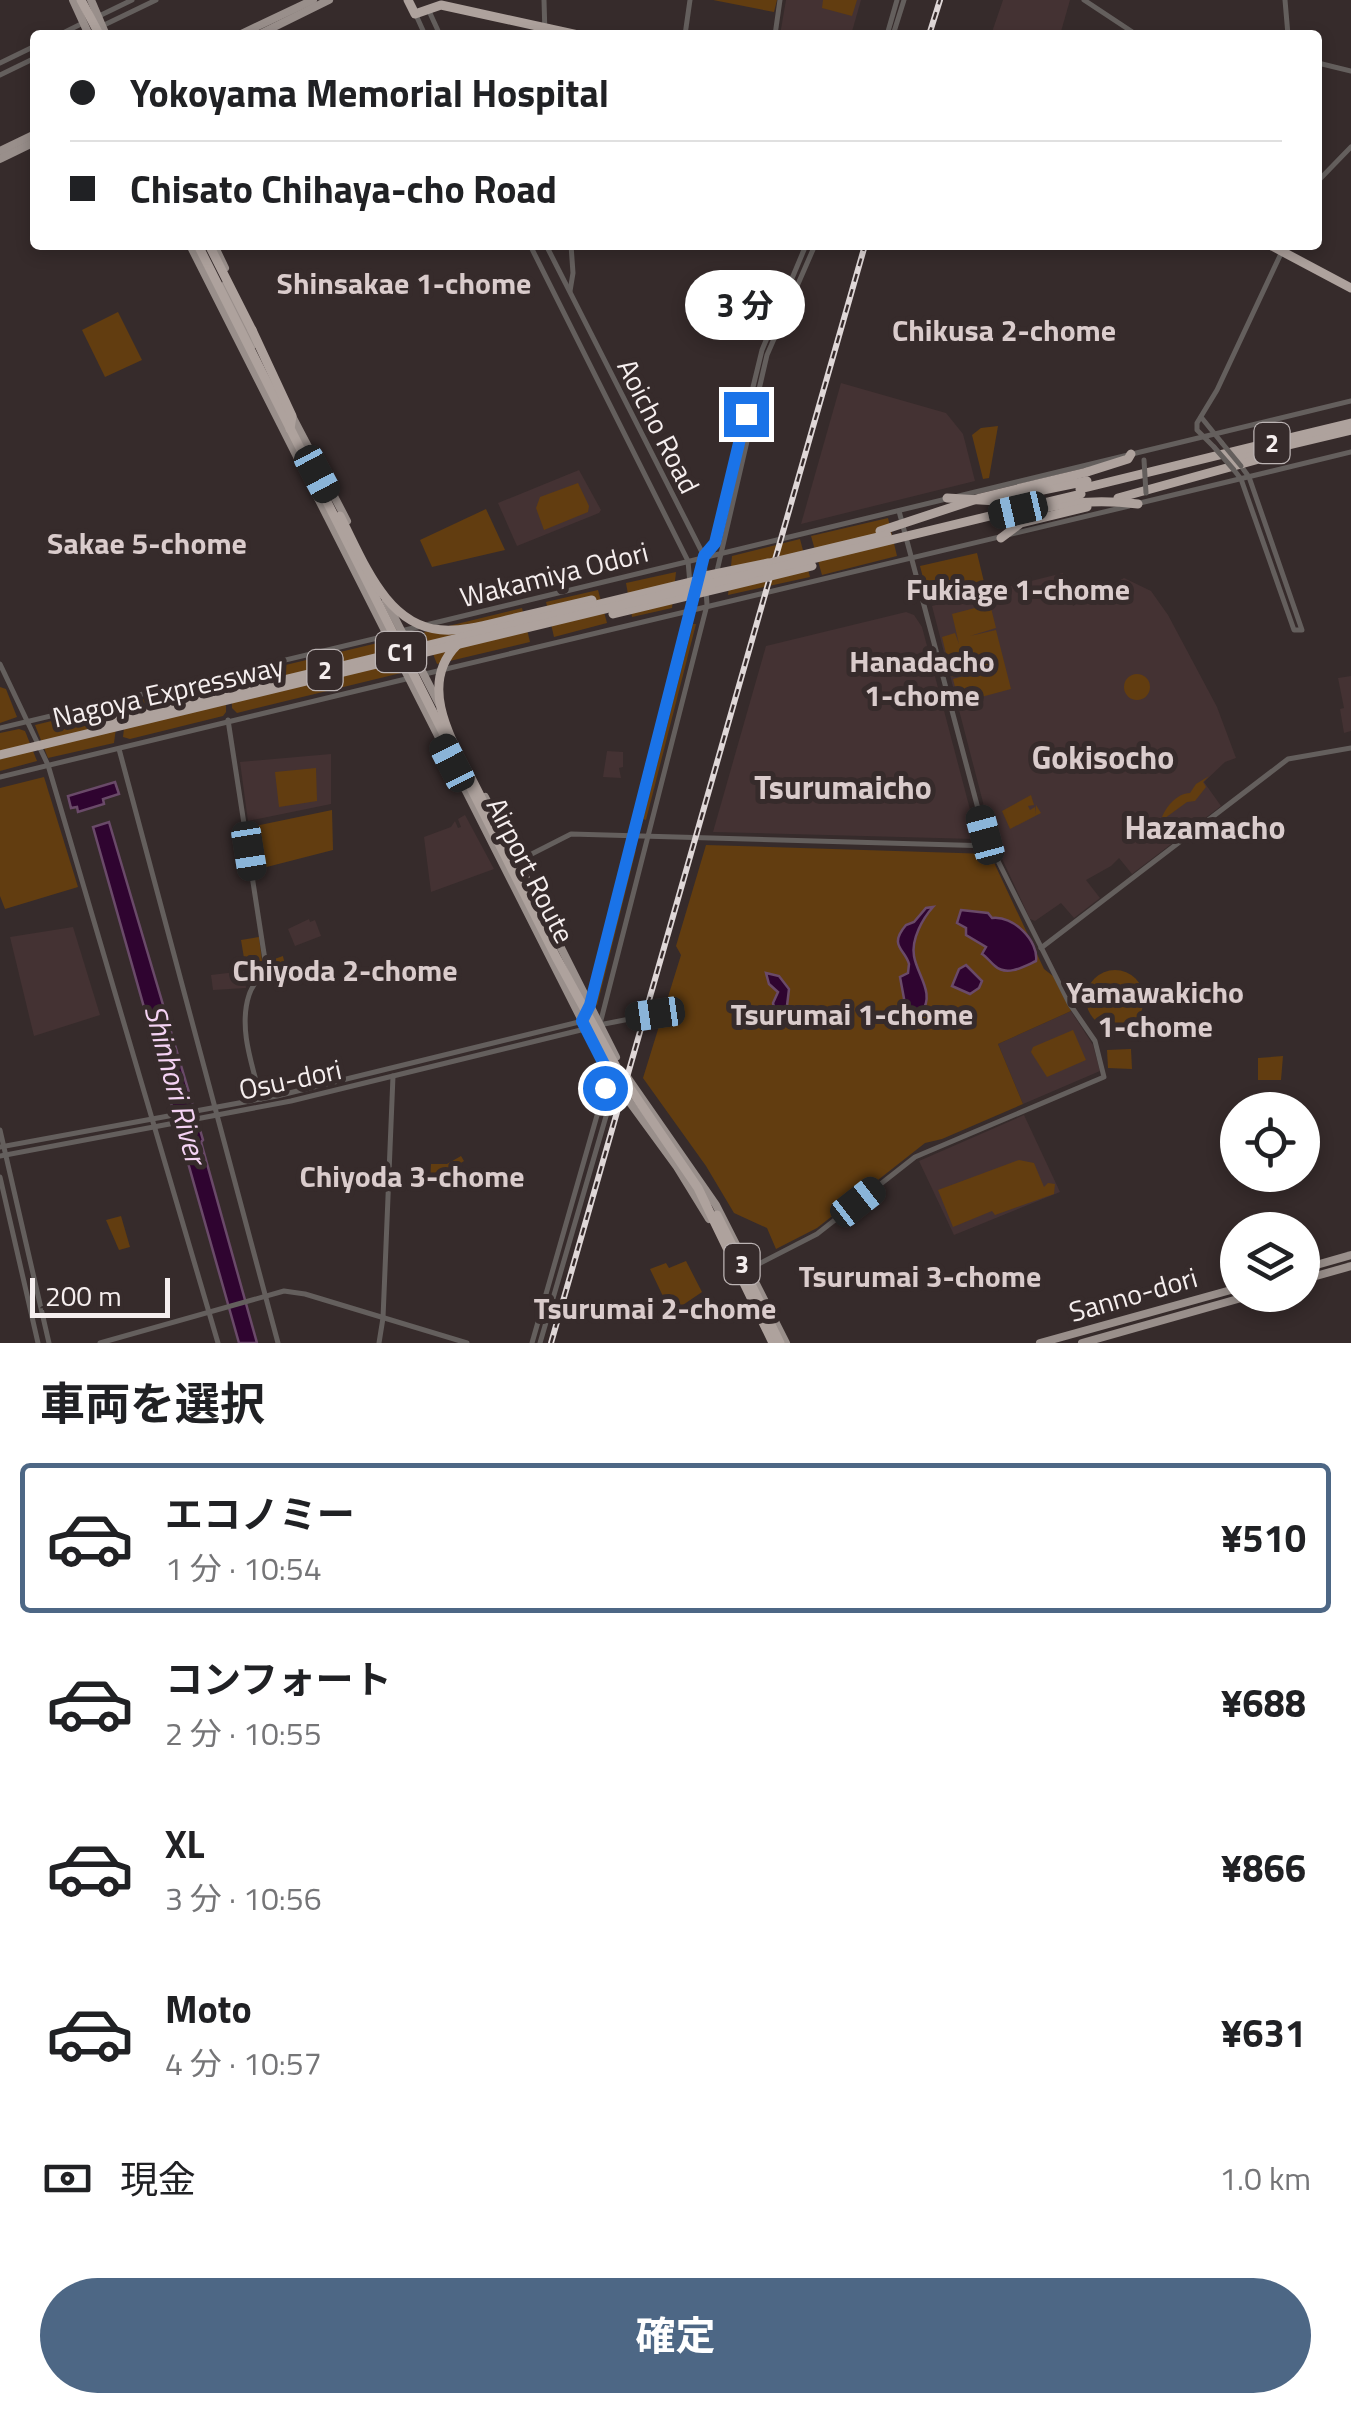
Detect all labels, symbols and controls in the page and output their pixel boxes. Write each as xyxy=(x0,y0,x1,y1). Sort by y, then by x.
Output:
text: Yokoyama Memorial Hospital xyxy=(130,64,609,122)
text: Chisato Chihaya-cho Road xyxy=(130,160,557,218)
district label: Shinsakae 1-chome xyxy=(277,260,531,306)
callout: 3 分 xyxy=(686,269,806,339)
text: 3 分 xyxy=(717,281,773,329)
district label: Chikusa 2-chome xyxy=(892,307,1116,353)
street label: Aoicho Road xyxy=(607,351,711,501)
route end xyxy=(724,392,769,437)
road number: 2 xyxy=(1254,423,1290,463)
car xyxy=(290,440,344,508)
car xyxy=(985,489,1051,531)
district label: Sakae 5-chome xyxy=(47,520,247,566)
street label: Wakamiya Odori xyxy=(455,530,653,618)
district label: Fukiage 1-chome xyxy=(906,566,1130,612)
road number: C1 xyxy=(376,632,426,672)
district label: Hanadacho 1-chome xyxy=(849,638,995,718)
street label: Nagoya Expressway xyxy=(48,643,288,739)
road number: 2 xyxy=(308,650,342,690)
car xyxy=(425,729,479,797)
district label: Gokisocho xyxy=(1032,733,1174,781)
district label: Tsurumaicho xyxy=(754,763,932,811)
street label: Airport Route xyxy=(476,790,586,950)
car xyxy=(963,802,1007,868)
district label: Hazamacho xyxy=(1124,803,1286,851)
car xyxy=(229,819,269,883)
district label: Chiyoda 2-chome xyxy=(232,947,458,993)
district label: Yamawakicho 1-chome xyxy=(1066,969,1244,1049)
district label: Tsurumai 1-chome xyxy=(731,991,973,1037)
car xyxy=(623,995,687,1033)
water label: Shinhori River xyxy=(133,999,220,1172)
street label: Osu-dori xyxy=(235,1047,345,1111)
route start xyxy=(583,1066,628,1111)
map controls xyxy=(1220,1092,1320,1312)
button: locate xyxy=(1220,1092,1320,1192)
district label: Chiyoda 3-chome xyxy=(299,1153,525,1199)
car xyxy=(825,1172,891,1232)
button: layers xyxy=(1220,1212,1320,1312)
road number: 3 xyxy=(724,1244,760,1284)
district label: Tsurumai 3-chome xyxy=(799,1253,1041,1299)
street label: Sanno-dori xyxy=(1064,1255,1202,1333)
scale bar xyxy=(30,1273,170,1318)
text: 200 m xyxy=(45,1274,122,1317)
district label: Tsurumai 2-chome xyxy=(534,1285,776,1331)
text: 車両を選択 xyxy=(40,1369,265,1437)
text: エコノミー xyxy=(165,1485,355,1543)
icon: car xyxy=(45,1493,135,1583)
text: ¥510 xyxy=(1221,1509,1306,1567)
text: 1 分 · 10:54 xyxy=(165,1544,322,1592)
text: コンフォート xyxy=(165,1650,392,1708)
icon: car xyxy=(45,1658,135,1748)
text: ¥688 xyxy=(1221,1674,1306,1732)
text: 2 分 · 10:55 xyxy=(165,1709,322,1757)
text: XL xyxy=(165,1815,205,1873)
icon: car xyxy=(45,1823,135,1913)
text: ¥866 xyxy=(1221,1839,1306,1897)
text: 3 分 · 10:56 xyxy=(165,1874,322,1922)
text: Moto xyxy=(165,1980,252,2038)
icon: car xyxy=(45,1988,135,2078)
text: ¥631 xyxy=(1221,2004,1306,2062)
text: 4 分 · 10:57 xyxy=(165,2039,322,2087)
text: 現金 xyxy=(120,2150,196,2208)
icon: cash xyxy=(40,2151,95,2206)
text: 1.0 km xyxy=(1219,2154,1311,2202)
button: 確定 xyxy=(40,2278,1311,2393)

